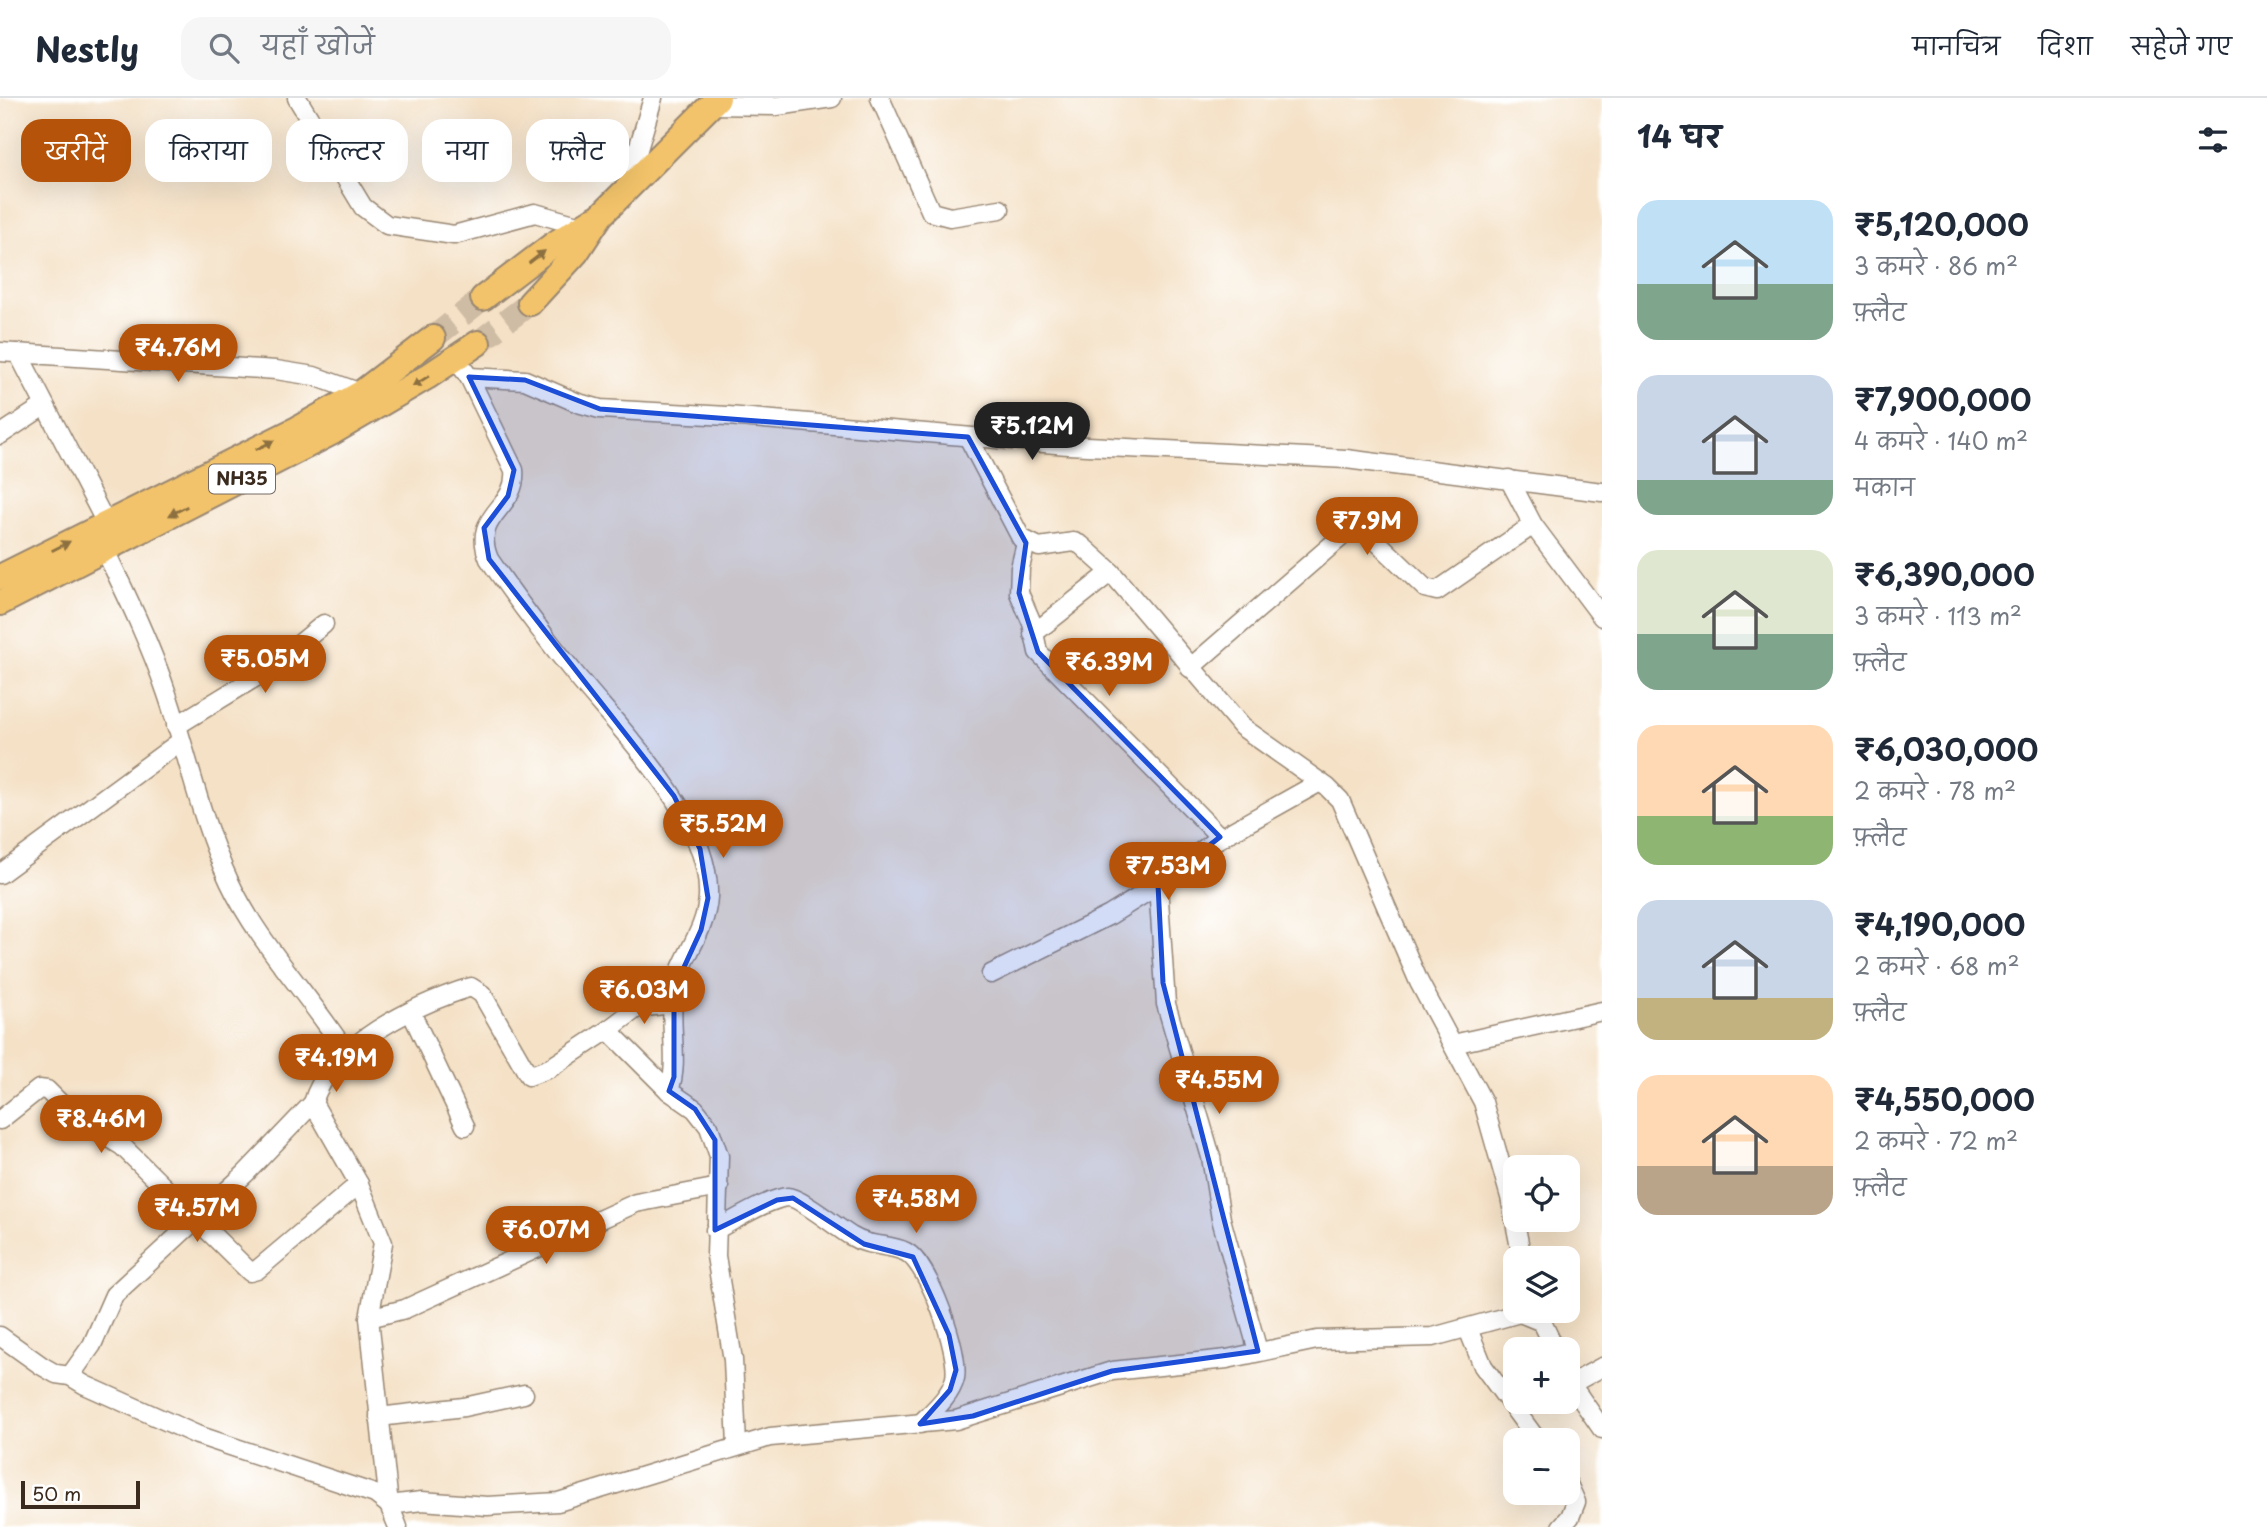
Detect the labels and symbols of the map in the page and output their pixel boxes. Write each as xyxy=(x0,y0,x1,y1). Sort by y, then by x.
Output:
one-way arrow xyxy=(528,249,546,264)
pin: ₹4.76M xyxy=(121,324,235,384)
one-way arrow xyxy=(412,374,431,387)
pin: ₹5.12M xyxy=(975,402,1089,462)
one-way arrow xyxy=(255,440,275,451)
road number: NH35 xyxy=(209,464,275,494)
pin: ₹7.9M xyxy=(1318,498,1416,557)
one-way arrow xyxy=(168,506,188,517)
one-way arrow xyxy=(51,541,71,552)
pin: ₹5.05M xyxy=(208,636,322,695)
pin: ₹6.39M xyxy=(1052,638,1166,698)
pin: ₹5.52M xyxy=(666,800,780,860)
pin: ₹7.53M xyxy=(1111,842,1225,902)
pin: ₹6.03M xyxy=(587,967,701,1026)
pin: ₹4.19M xyxy=(279,1034,393,1094)
pin: ₹4.55M xyxy=(1162,1056,1276,1116)
pin: ₹8.46M xyxy=(44,1096,158,1155)
pin: ₹4.58M xyxy=(859,1176,973,1235)
pin: ₹4.57M xyxy=(140,1184,254,1244)
pin: ₹6.07M xyxy=(489,1206,603,1266)
scale bar xyxy=(21,1478,140,1510)

